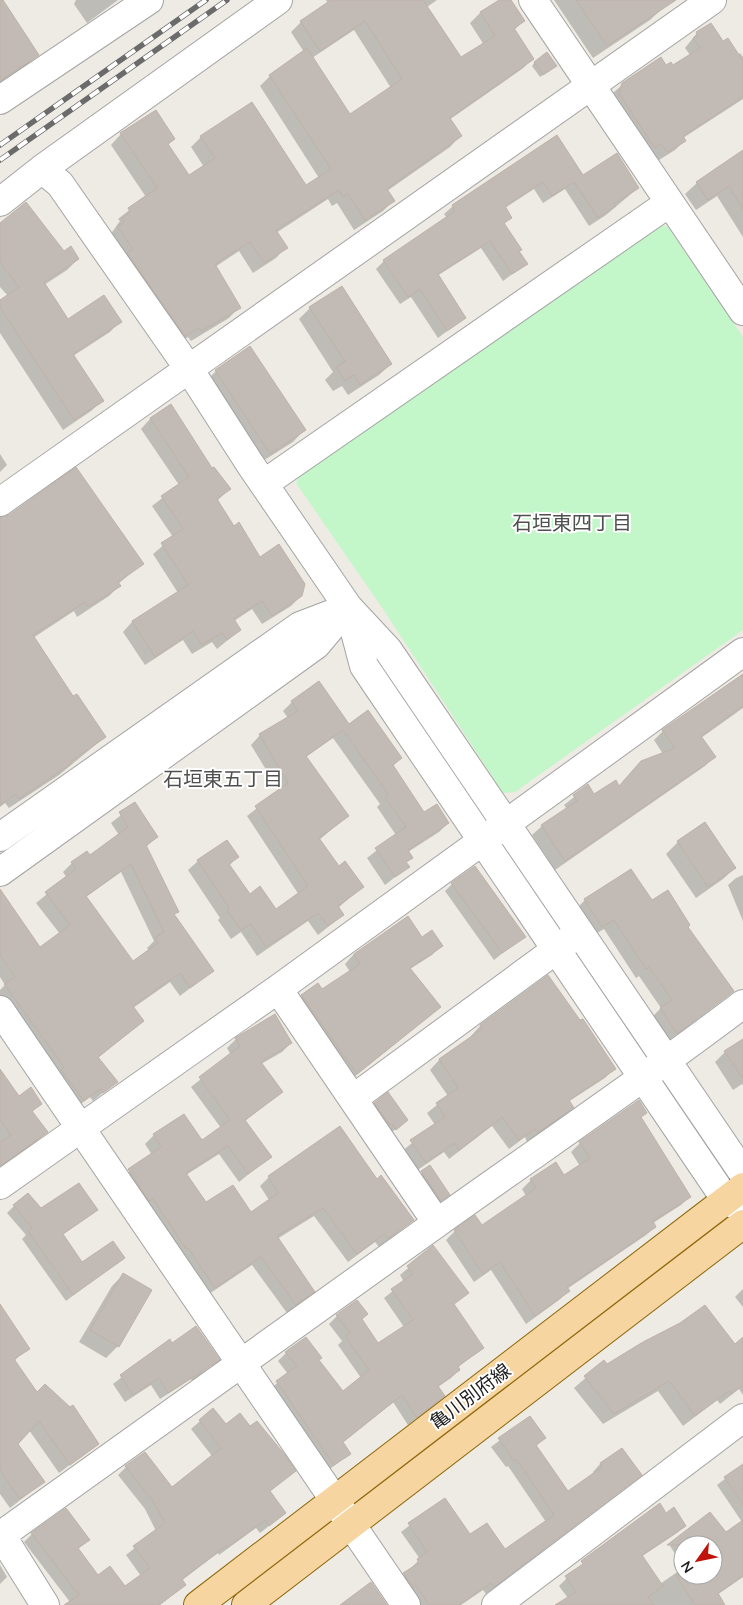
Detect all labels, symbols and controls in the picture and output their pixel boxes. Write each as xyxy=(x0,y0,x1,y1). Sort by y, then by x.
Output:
district label: 石垣東四丁目 xyxy=(512,510,632,535)
district label: 石垣東五丁目 xyxy=(163,766,283,791)
street label: 亀川別府線 xyxy=(425,1358,515,1434)
north arrow xyxy=(673,1535,723,1585)
text: N xyxy=(677,1558,698,1576)

